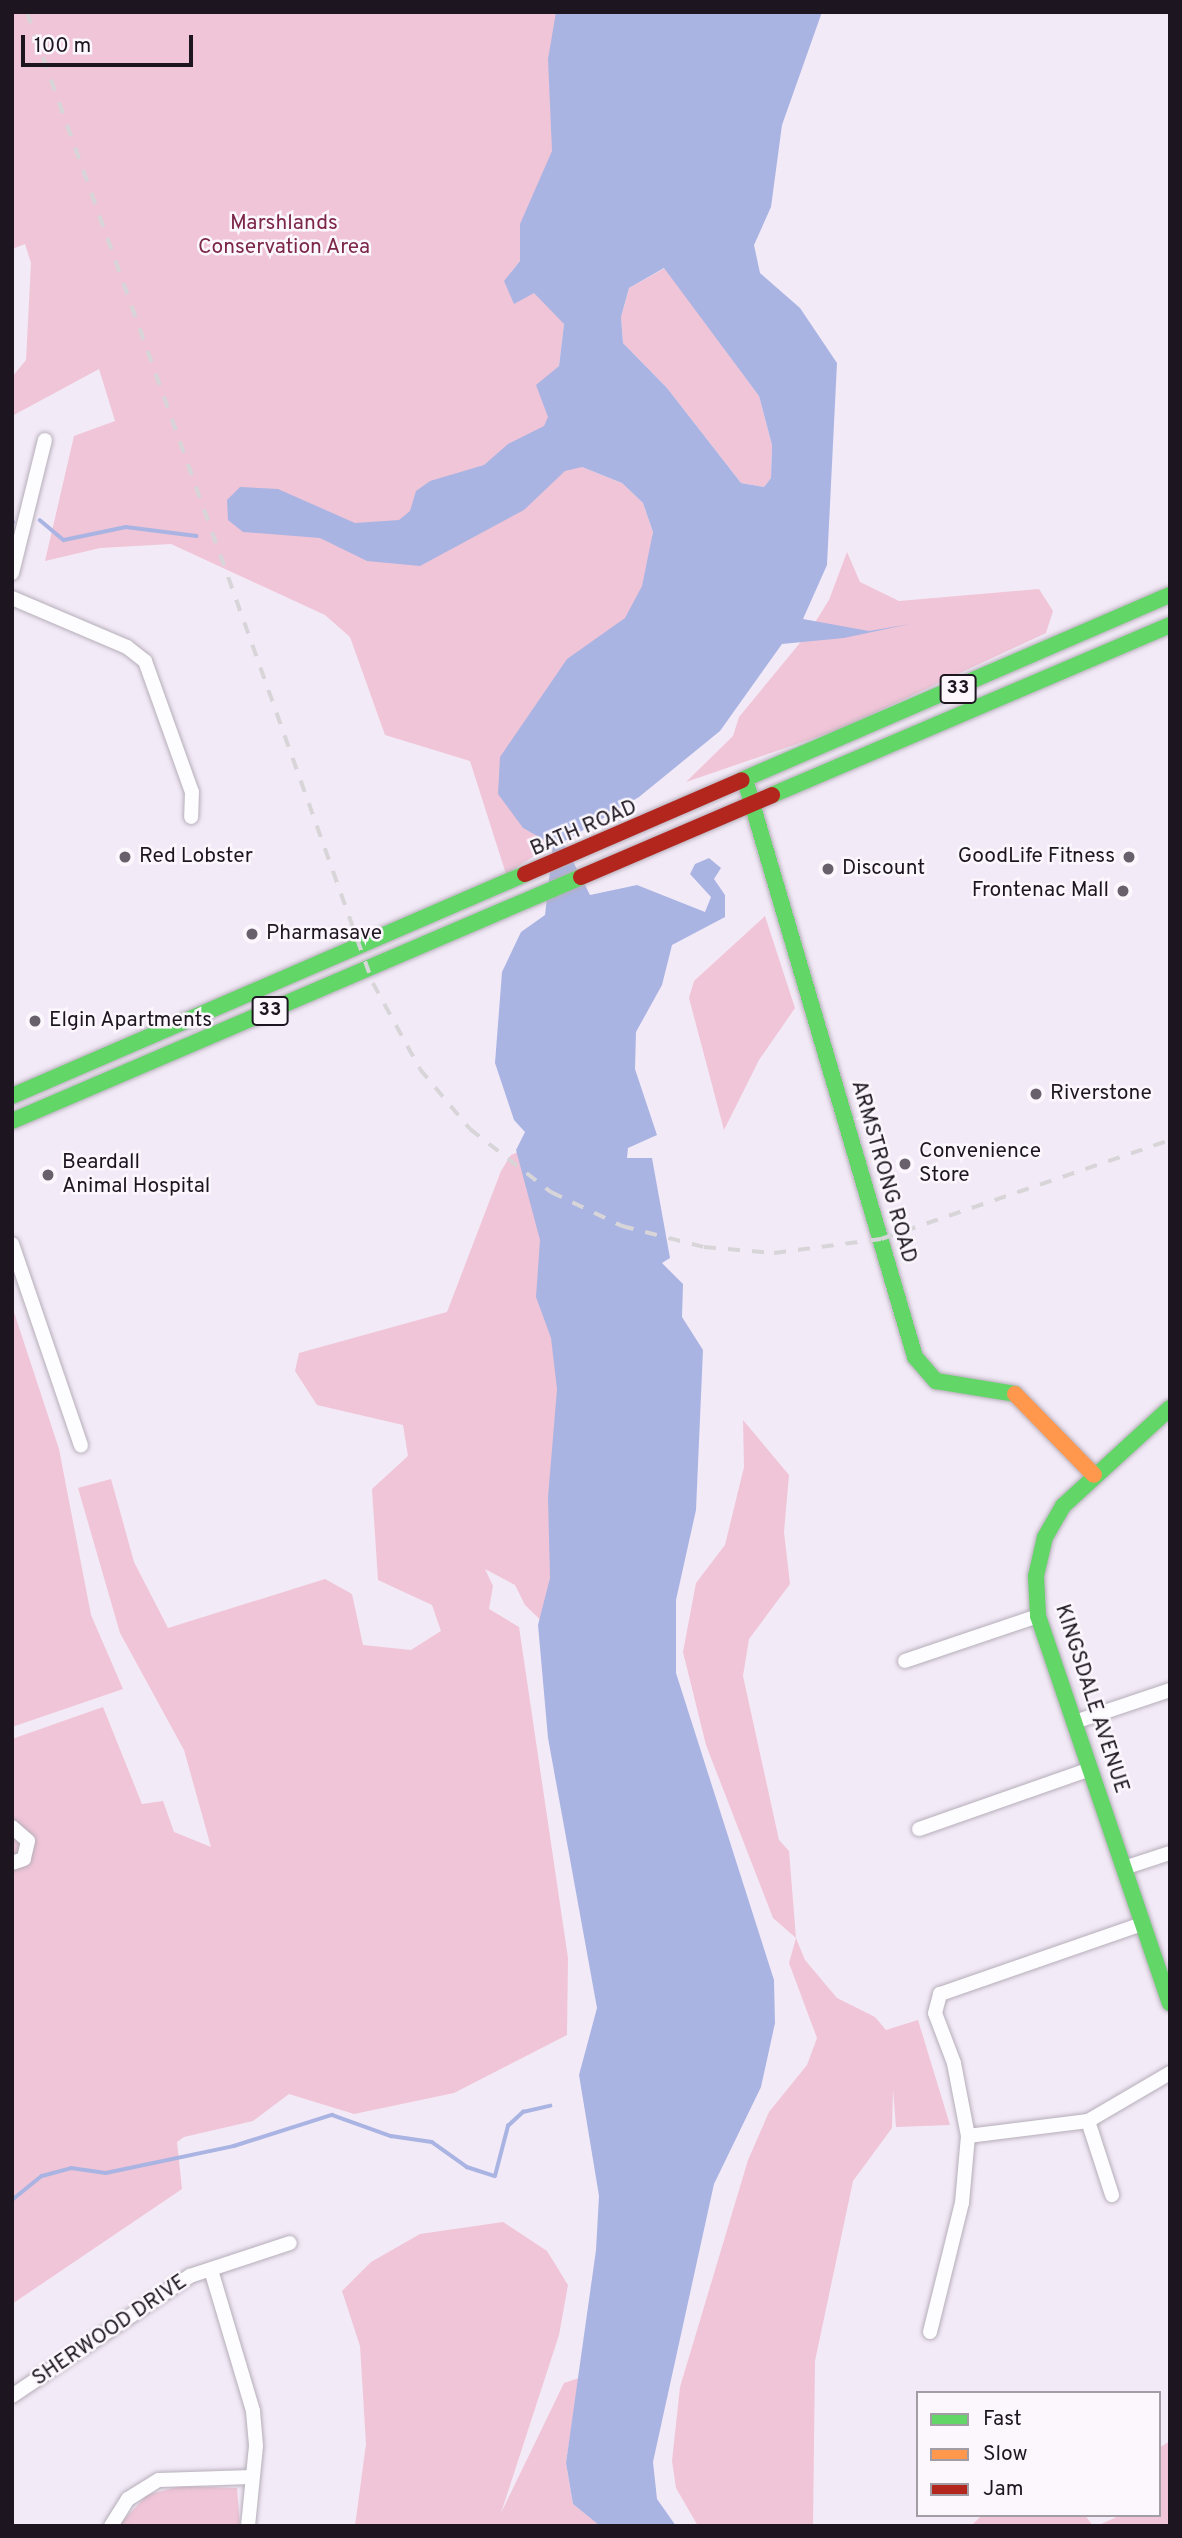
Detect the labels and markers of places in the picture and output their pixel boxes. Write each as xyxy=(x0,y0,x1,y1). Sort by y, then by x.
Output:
place label: Red Lobster xyxy=(139,844,253,870)
place label: GoodLife Fitness xyxy=(958,844,1115,870)
marker: Red Lobster xyxy=(117,849,133,865)
marker: GoodLife Fitness xyxy=(1121,849,1137,865)
place label: Discount xyxy=(842,856,925,882)
marker: Discount xyxy=(820,861,836,877)
place label: Frontenac Mall xyxy=(972,878,1109,904)
marker: Frontenac Mall xyxy=(1115,883,1131,899)
place label: Pharmasave xyxy=(266,921,382,947)
marker: Pharmasave xyxy=(244,926,260,942)
place label: Elgin Apartments xyxy=(49,1008,213,1034)
marker: Elgin Apartments xyxy=(27,1013,43,1029)
place label: Riverstone xyxy=(1050,1081,1152,1107)
marker: Riverstone xyxy=(1028,1086,1044,1102)
place label: Convenience Store xyxy=(919,1139,1041,1189)
place label: Beardall Animal Hospital xyxy=(62,1150,210,1200)
marker: Convenience Store xyxy=(897,1156,913,1172)
marker: Beardall Animal Hospital xyxy=(40,1167,56,1183)

